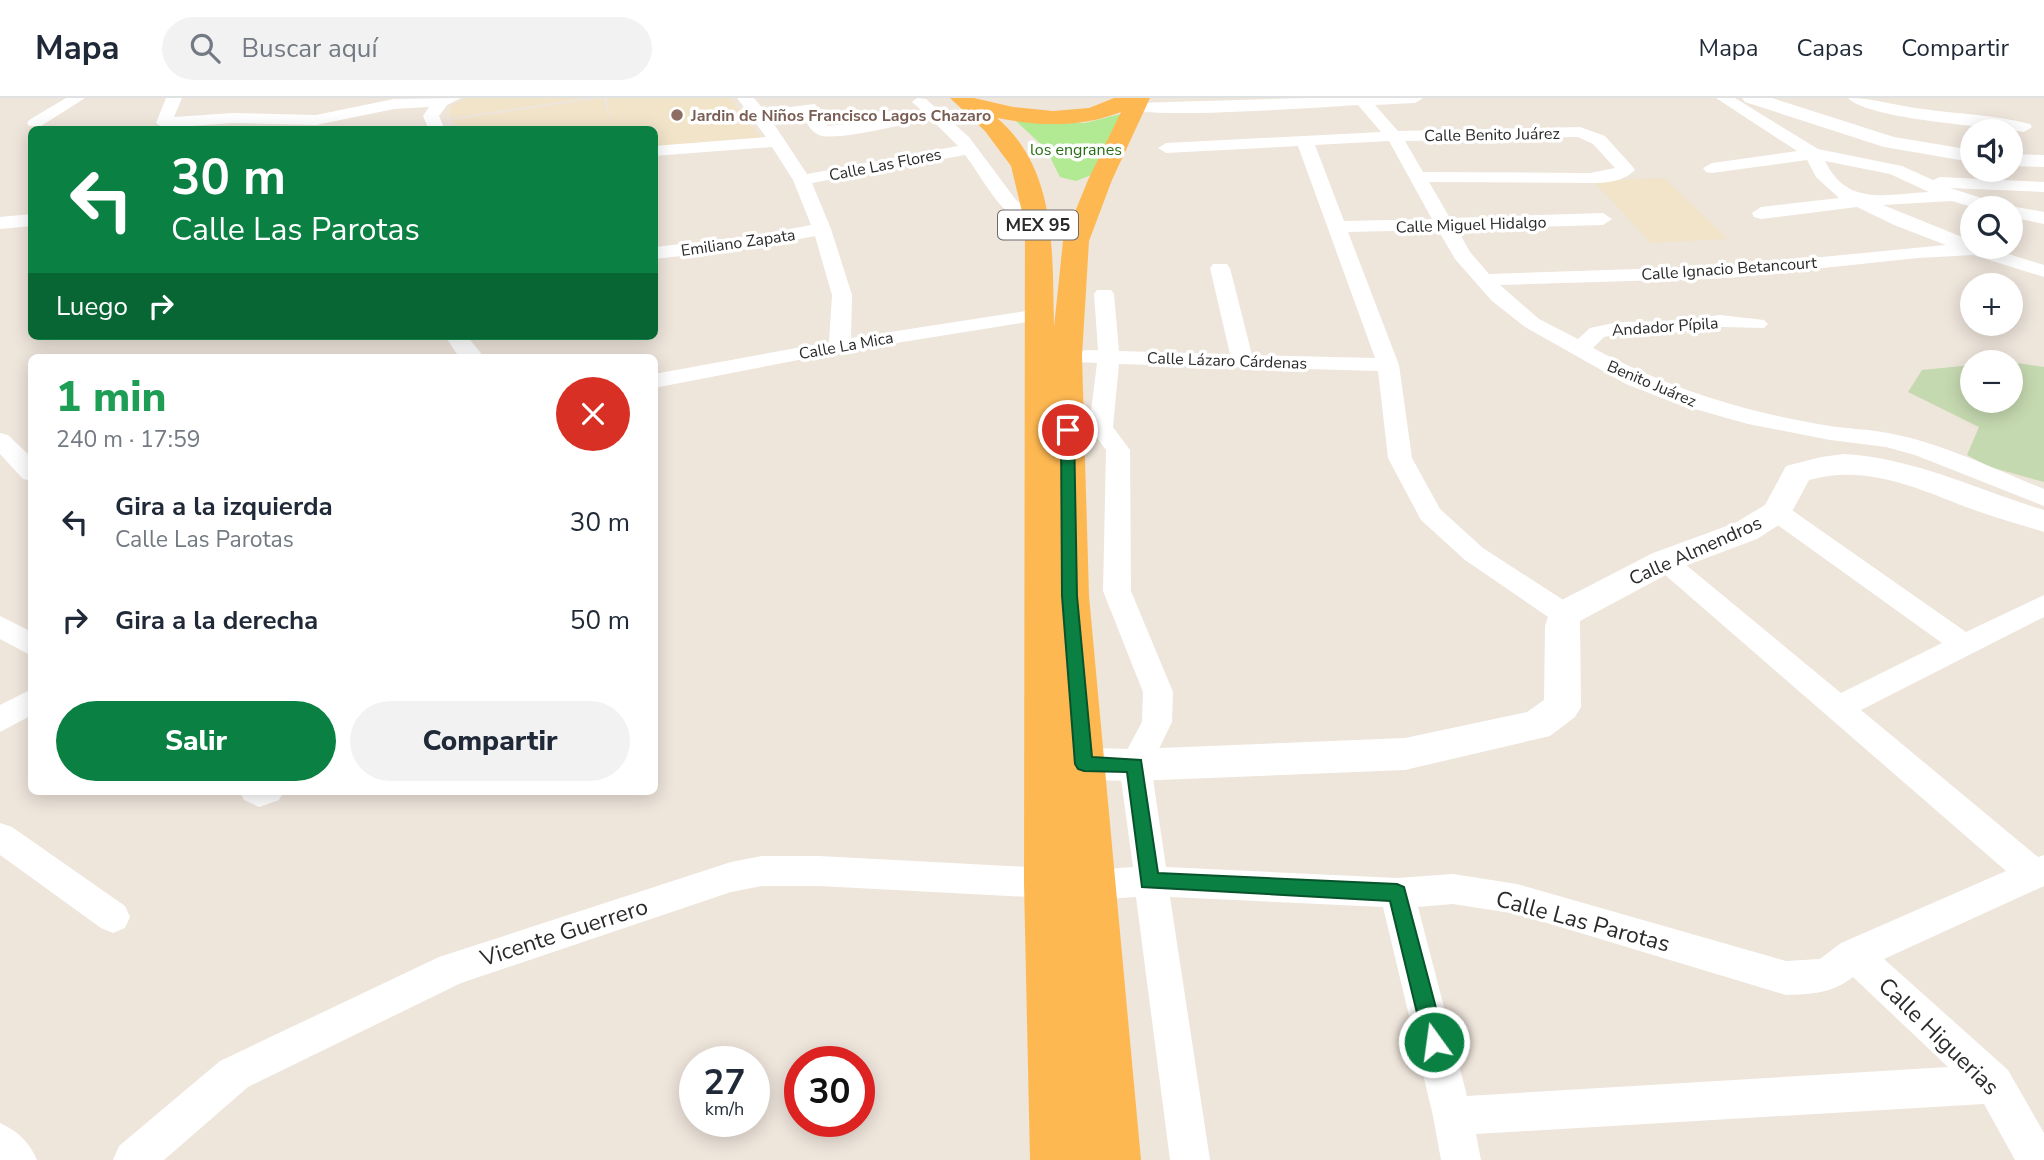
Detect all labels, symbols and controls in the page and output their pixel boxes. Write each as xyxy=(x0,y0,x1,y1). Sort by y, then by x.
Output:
search box xyxy=(162,17,652,80)
text: Mapa xyxy=(35,26,120,71)
icon: search xyxy=(186,29,224,67)
text: Buscar aquí xyxy=(242,31,377,66)
text: Mapa xyxy=(1699,32,1759,64)
text: Capas xyxy=(1797,32,1863,64)
text: Compartir xyxy=(1901,32,2009,64)
place label: Jardin de Niños Francisco Lagos Chazaro xyxy=(690,105,991,127)
marker: Jardin de Niños Francisco Lagos Chazaro xyxy=(669,107,685,123)
map controls xyxy=(1960,119,2023,413)
button: sound xyxy=(1960,119,2023,182)
street label: Calle Benito Juárez xyxy=(1424,123,1560,147)
park label: los engranes xyxy=(1030,139,1122,161)
street label: Calle Las Flores xyxy=(827,143,943,187)
text: 30 m xyxy=(171,144,286,211)
icon: left xyxy=(56,154,147,245)
button: search xyxy=(1960,196,2023,259)
text: Calle Las Parotas xyxy=(171,208,420,251)
road number: MEX 95 xyxy=(998,210,1078,240)
street label: Calle Miguel Hidalgo xyxy=(1395,211,1547,239)
street label: Emiliano Zapata xyxy=(679,224,797,262)
street label: Calle Ignacio Betancourt xyxy=(1641,252,1818,286)
button: + xyxy=(1960,273,2023,336)
icon: right xyxy=(142,287,180,325)
text: Luego xyxy=(56,289,128,324)
street label: Andador Pípila xyxy=(1611,312,1719,342)
street label: Calle La Mica xyxy=(797,327,895,365)
street label: Calle Lázaro Cárdenas xyxy=(1146,347,1307,375)
button: − xyxy=(1960,350,2023,413)
street label: Benito Juárez xyxy=(1604,355,1700,413)
text: 1 min xyxy=(56,369,166,426)
button: close xyxy=(556,377,630,451)
pin xyxy=(1038,400,1098,460)
icon: arrive xyxy=(1049,411,1087,449)
text: 240 m · 17:59 xyxy=(56,424,201,455)
text: Gira a la izquierda xyxy=(115,489,333,524)
icon: left xyxy=(56,503,94,541)
text: 30 m xyxy=(570,505,630,540)
street label: Calle Almendros xyxy=(1625,510,1766,592)
text: Calle Las Parotas xyxy=(115,524,294,555)
icon: right xyxy=(56,601,94,639)
text: Gira a la derecha xyxy=(115,603,318,638)
text: 50 m xyxy=(570,603,630,638)
button: Salir xyxy=(56,701,336,781)
button: Compartir xyxy=(350,701,630,781)
street label: Calle Las Parotas xyxy=(1492,883,1673,960)
street label: Vicente Guerrero xyxy=(476,891,652,974)
street label: Calle Higuerias xyxy=(1871,971,2006,1102)
position arrow xyxy=(1397,1005,1471,1079)
speed limit sign: 30 xyxy=(784,1046,875,1137)
text: 27 xyxy=(703,1059,746,1106)
text: km/h xyxy=(705,1097,744,1121)

